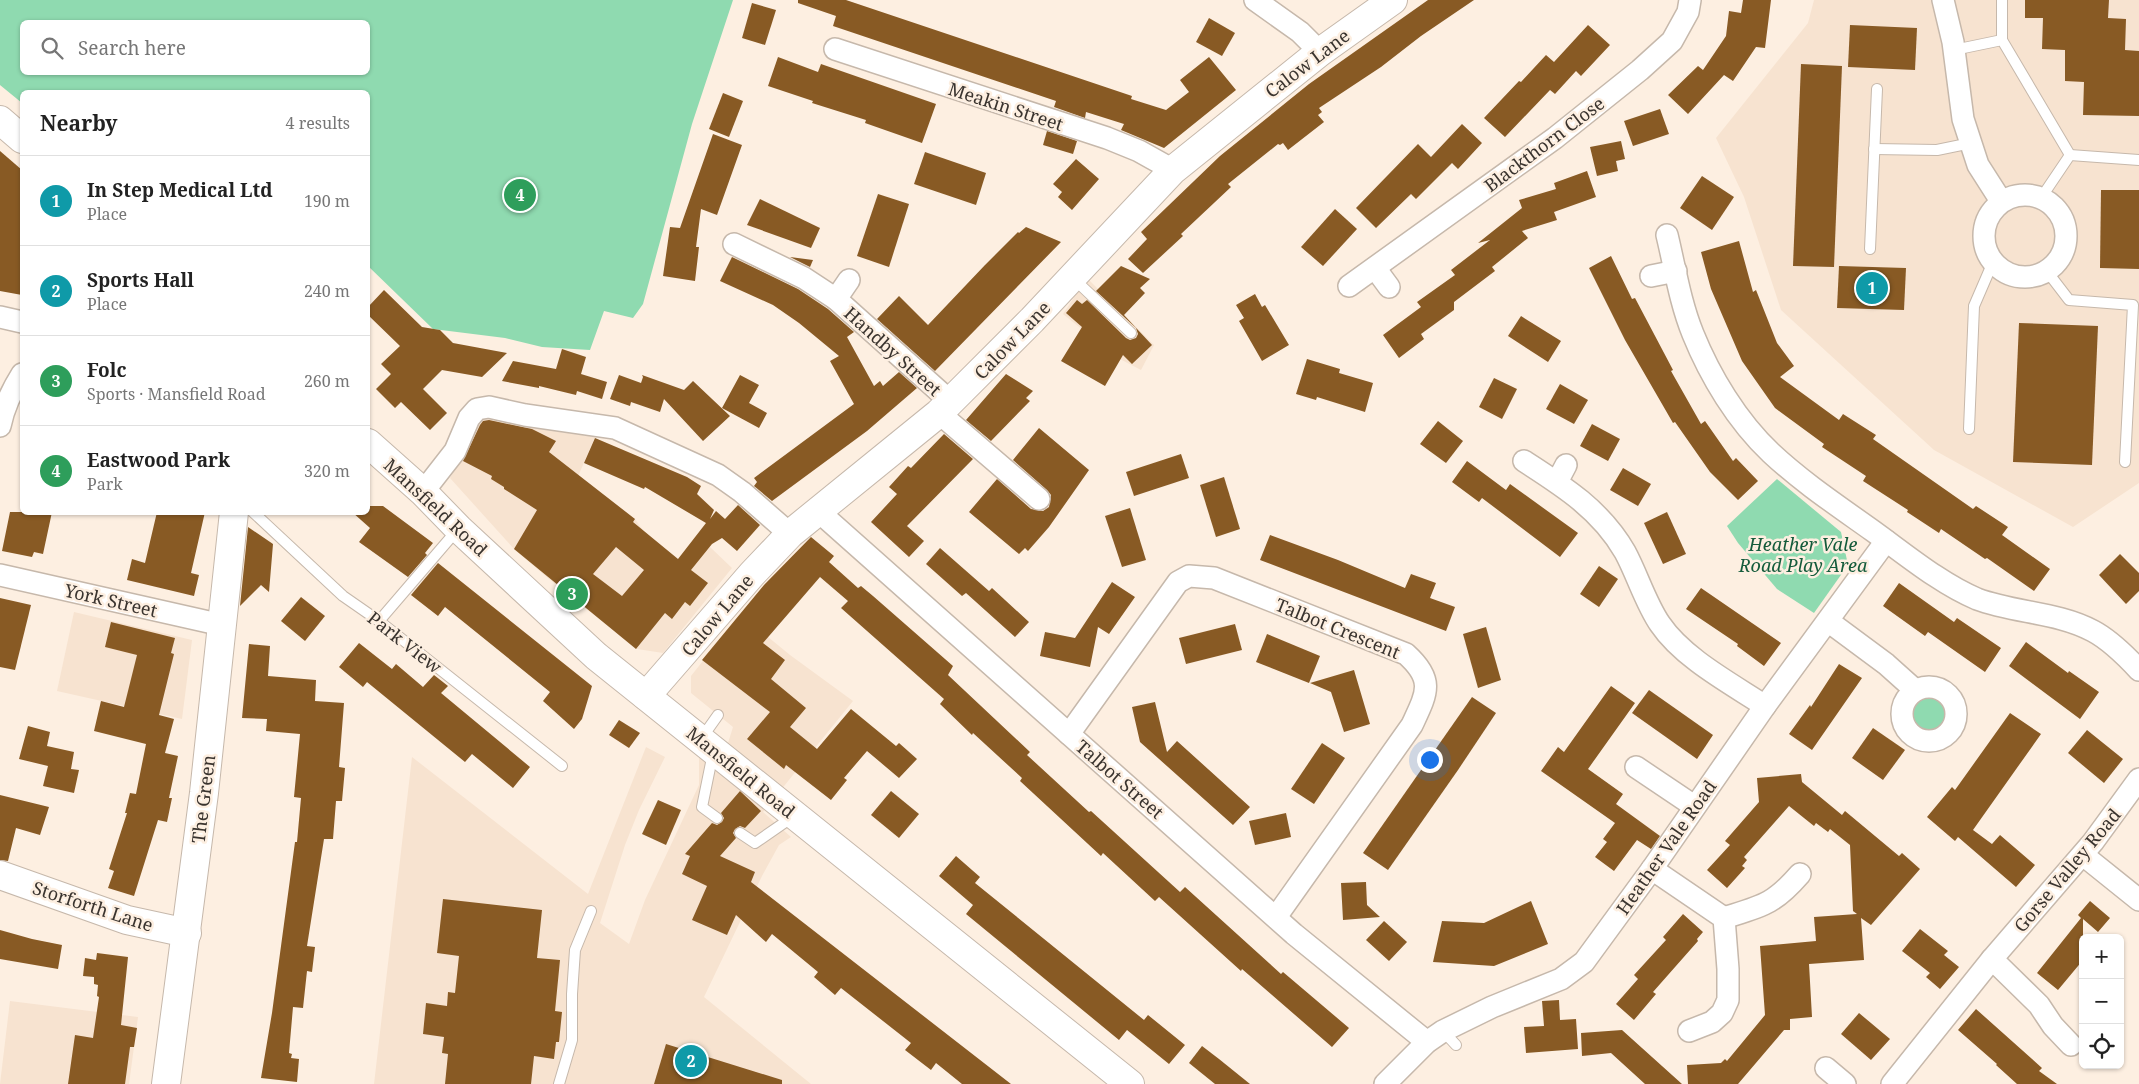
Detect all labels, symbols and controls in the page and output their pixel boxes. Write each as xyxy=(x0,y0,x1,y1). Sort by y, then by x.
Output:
search box xyxy=(20,20,370,75)
street label: Calow Lane xyxy=(1260,23,1354,103)
icon: search xyxy=(38,34,66,62)
text: Search here xyxy=(78,35,186,61)
street label: Meakin Street xyxy=(945,76,1067,136)
street label: Blackthorn Close xyxy=(1479,91,1609,197)
text: Nearby xyxy=(40,109,118,137)
text: 4 results xyxy=(286,112,350,134)
pin: 4 xyxy=(504,176,536,214)
text: In Step Medical Ltd xyxy=(87,177,272,203)
text: 1 xyxy=(51,190,61,212)
text: 190 m xyxy=(304,190,350,212)
text: Place xyxy=(87,203,127,225)
text: Sports Hall xyxy=(87,267,194,293)
pin: 1 xyxy=(1856,269,1888,307)
text: 2 xyxy=(51,280,61,302)
text: 240 m xyxy=(304,280,350,302)
text: Place xyxy=(87,293,127,315)
street label: Calow Lane xyxy=(969,296,1055,384)
street label: Handby Street xyxy=(839,301,947,401)
text: Folc xyxy=(87,357,126,383)
text: 3 xyxy=(51,370,61,392)
text: 260 m xyxy=(304,370,350,392)
text: Sports · Mansfield Road xyxy=(87,383,266,405)
text: Eastwood Park xyxy=(87,447,230,473)
street label: Mansfield Road xyxy=(379,453,493,561)
text: 4 xyxy=(51,460,61,482)
text: 320 m xyxy=(304,460,350,482)
text: Park xyxy=(87,473,123,495)
park label: Heather Vale Road Play Area xyxy=(1738,532,1868,577)
street label: Calow Lane xyxy=(676,569,758,661)
pin: 3 xyxy=(556,575,588,613)
street label: York Street xyxy=(61,577,160,622)
street label: Talbot Crescent xyxy=(1272,592,1404,664)
street label: Park View xyxy=(363,606,447,679)
street label: Mansfield Road xyxy=(682,721,800,823)
street label: Talbot Street xyxy=(1071,734,1169,824)
your location xyxy=(1417,747,1443,773)
street label: The Green xyxy=(186,753,220,845)
street label: Heather Vale Road xyxy=(1611,775,1721,919)
street label: Gorse Valley Road xyxy=(2008,803,2126,937)
street label: Storforth Lane xyxy=(30,875,156,937)
map controls xyxy=(2079,934,2124,1069)
button: + xyxy=(2079,934,2124,979)
button: − xyxy=(2079,979,2124,1024)
button: locate xyxy=(2079,1024,2124,1069)
pin: 2 xyxy=(675,1042,707,1080)

